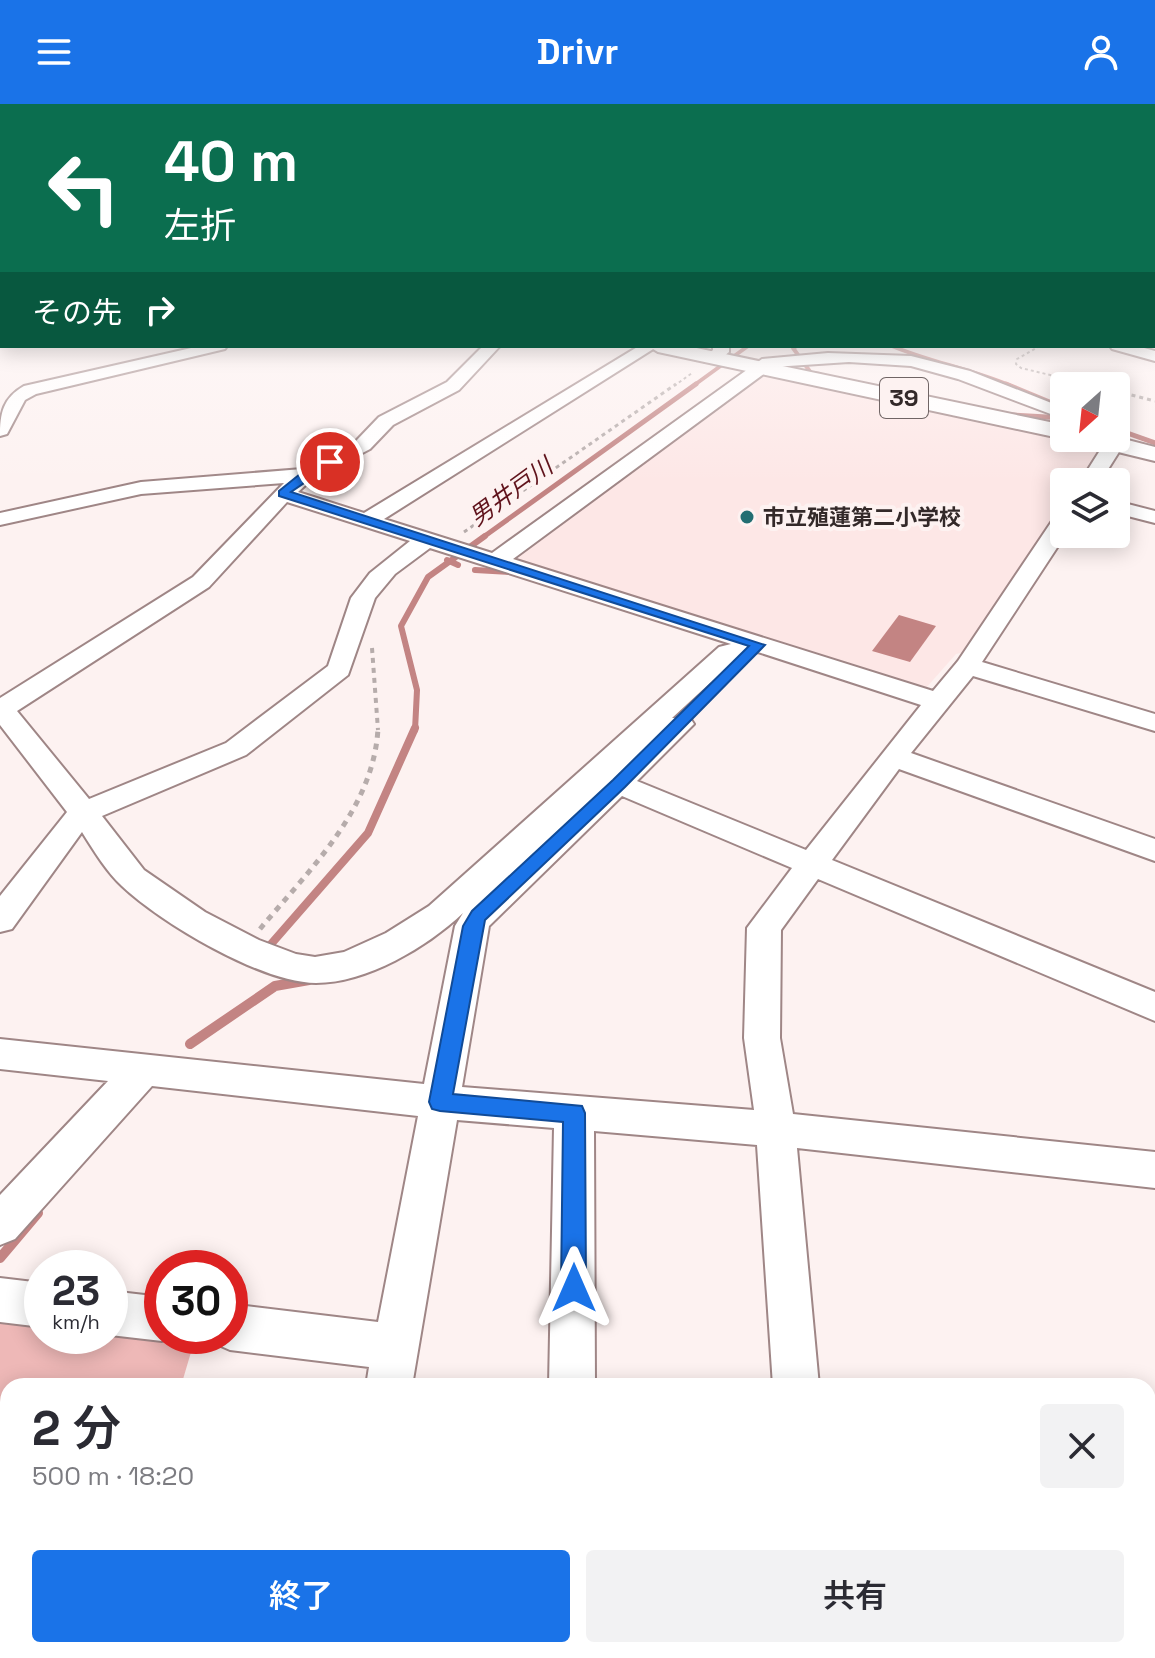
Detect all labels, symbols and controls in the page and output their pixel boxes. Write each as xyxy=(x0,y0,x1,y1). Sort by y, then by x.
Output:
text: Drivr xyxy=(537,29,618,75)
icon: menu xyxy=(32,30,76,74)
icon: person xyxy=(1079,30,1123,74)
text: 40 m xyxy=(164,126,298,197)
icon: left xyxy=(32,136,136,240)
text: 左折 xyxy=(164,203,236,249)
icon: right xyxy=(138,288,182,332)
text: その先 xyxy=(32,293,122,332)
north arrow xyxy=(1050,372,1130,452)
map controls xyxy=(1050,372,1130,548)
road number: 39 xyxy=(880,378,928,418)
pin xyxy=(296,428,364,496)
icon: arrive xyxy=(308,440,352,484)
water label: 男井戸川 xyxy=(463,449,561,532)
button: layers xyxy=(1050,468,1130,548)
place label: 市立殖蓮第二小学校 xyxy=(763,503,961,531)
marker: 市立殖蓮第二小学校 xyxy=(738,508,756,526)
position arrow xyxy=(532,1246,616,1330)
speed limit sign: 30 xyxy=(144,1250,248,1354)
text: 23 xyxy=(52,1266,100,1317)
text: km/h xyxy=(52,1309,100,1335)
text: 2 分 xyxy=(32,1398,121,1459)
button: close xyxy=(1040,1404,1124,1488)
text: 500 m · 18:20 xyxy=(32,1459,194,1493)
button: 終了 xyxy=(32,1550,570,1642)
button: 共有 xyxy=(586,1550,1124,1642)

